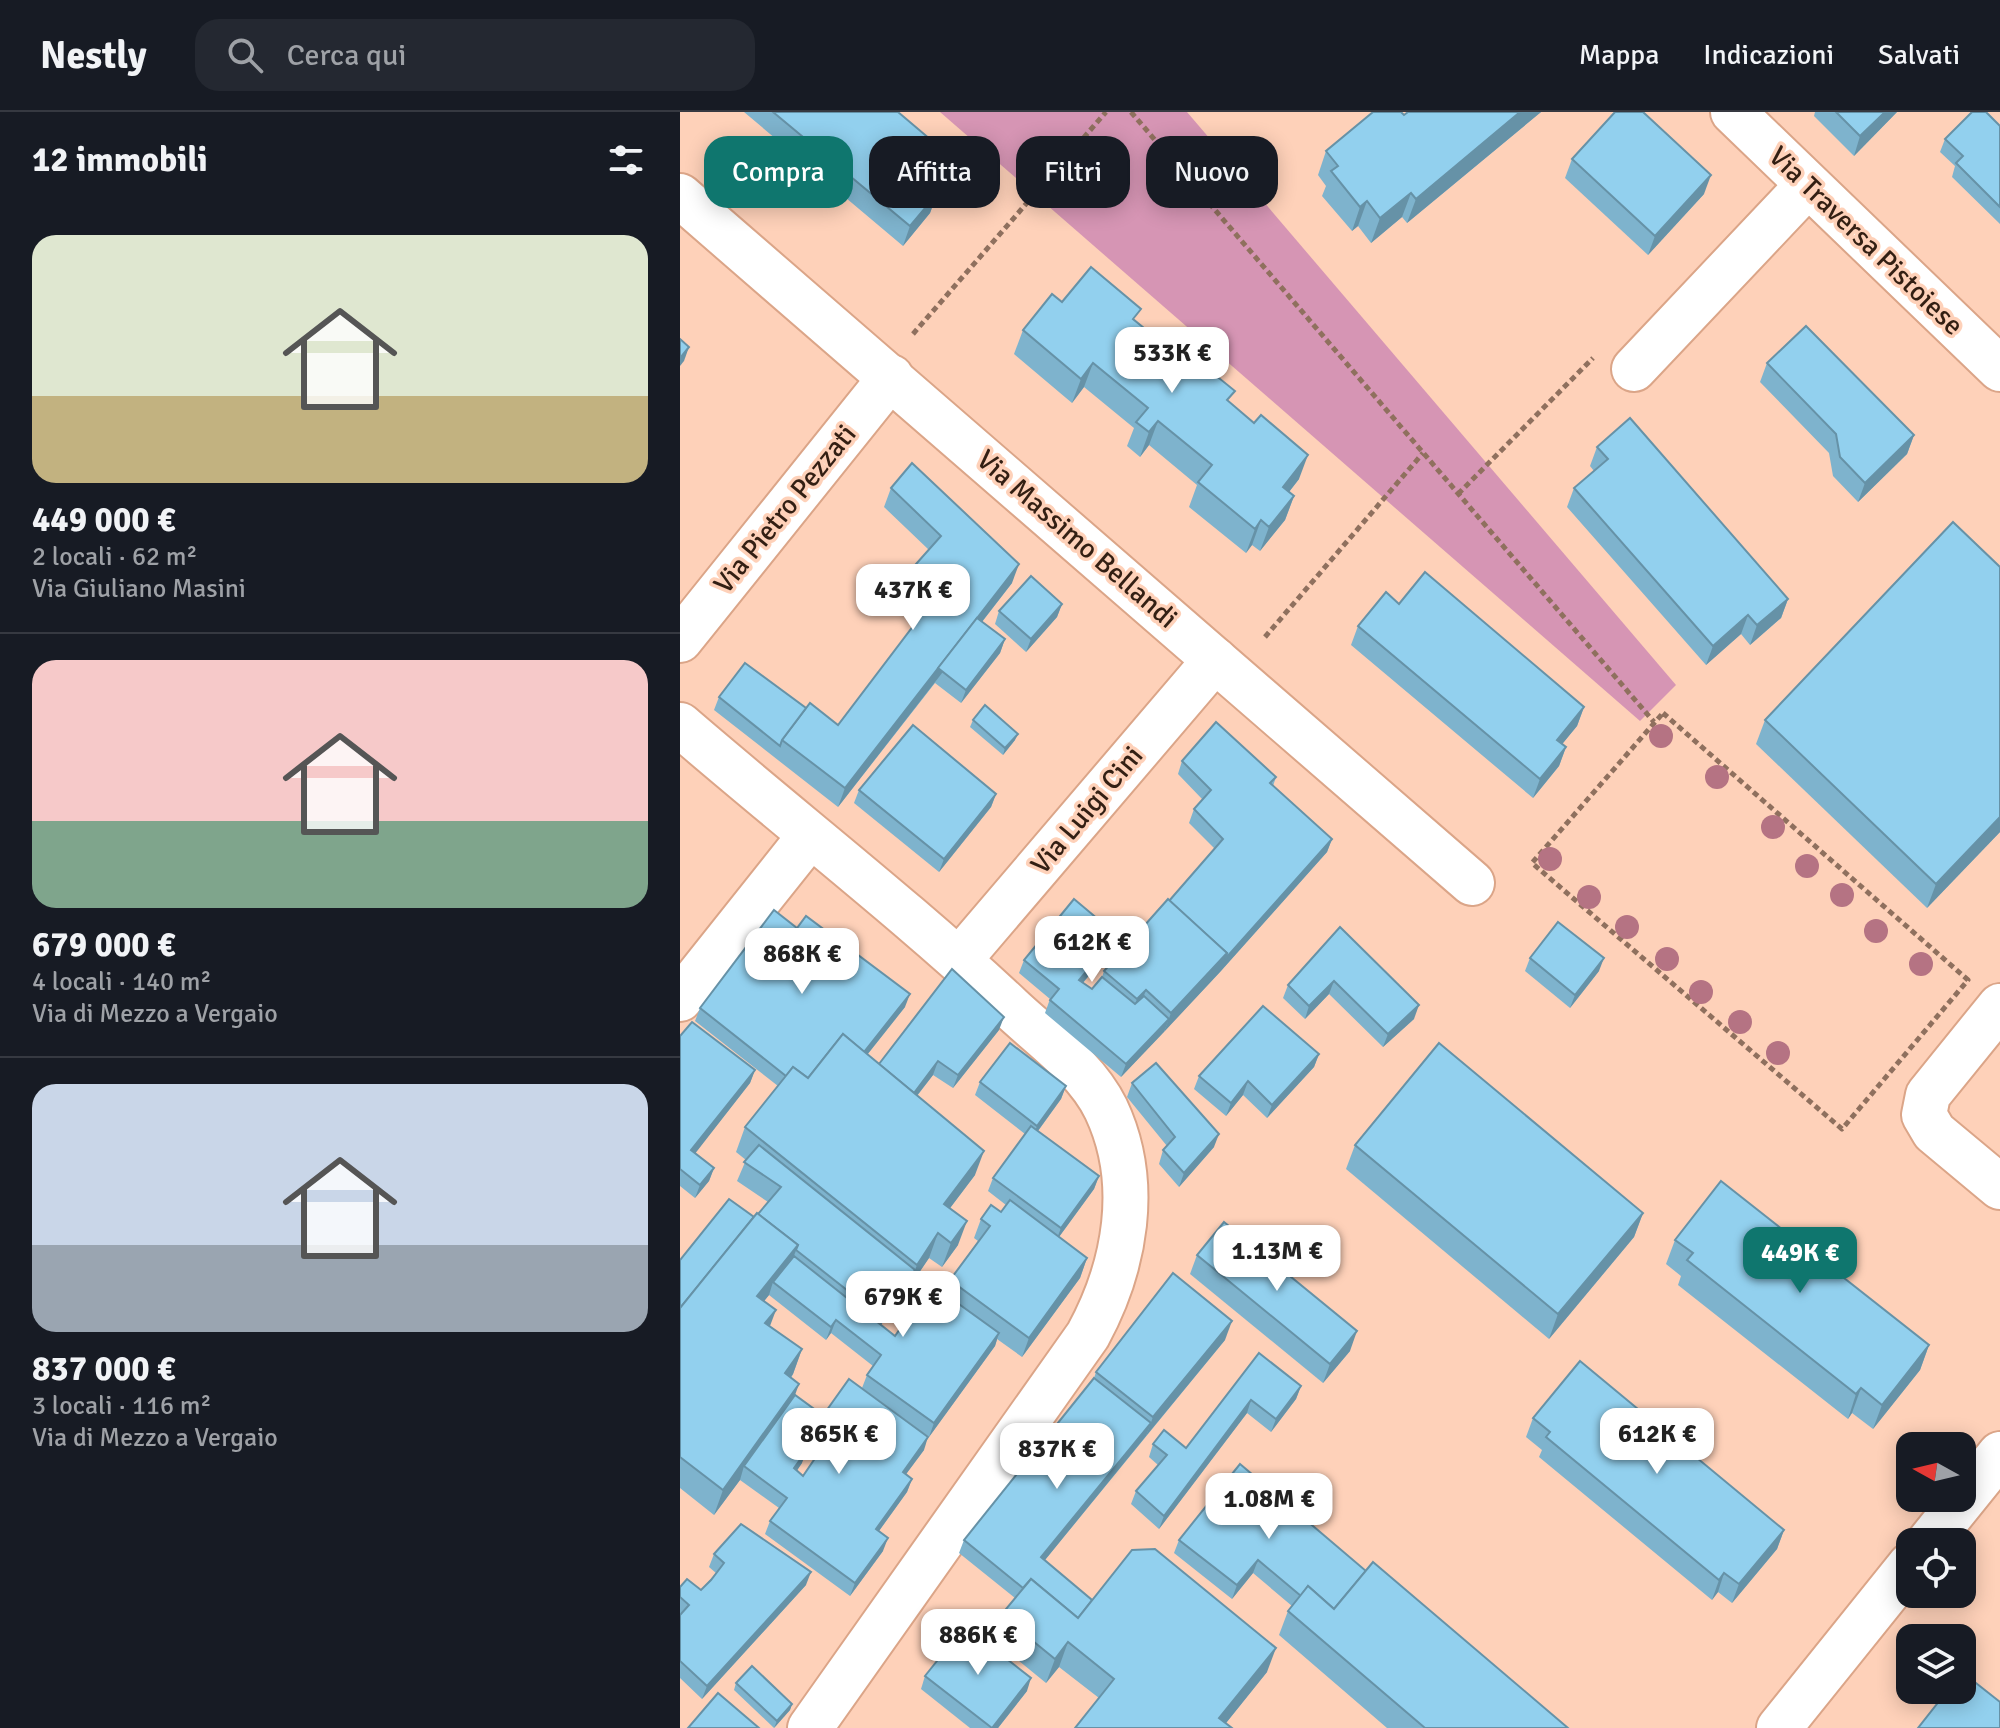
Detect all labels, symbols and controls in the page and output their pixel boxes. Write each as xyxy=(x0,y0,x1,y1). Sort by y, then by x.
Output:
search box xyxy=(195,19,755,91)
text: Nestly xyxy=(40,32,147,79)
icon: search xyxy=(223,33,267,77)
text: Cerca qui xyxy=(287,37,406,74)
text: Mappa xyxy=(1579,38,1659,72)
text: Indicazioni xyxy=(1703,38,1834,72)
text: Salvati xyxy=(1878,38,1960,72)
chip: Compra xyxy=(704,136,853,208)
chip: Affitta xyxy=(869,136,1000,208)
chip: Filtri xyxy=(1016,136,1130,208)
chip: Nuovo xyxy=(1146,136,1278,208)
icon: filters xyxy=(604,138,648,182)
text: 12 immobili xyxy=(32,139,208,181)
street label: Via Traversa Pistoiese xyxy=(1762,139,1970,343)
icon: home xyxy=(268,287,412,431)
pin: 533K € xyxy=(1107,327,1237,395)
text: 533K € xyxy=(1133,337,1211,369)
street label: Via Pietro Pezzati xyxy=(707,418,863,600)
street label: Via Massimo Bellandi xyxy=(970,443,1184,635)
text: 449 000 € xyxy=(32,499,175,541)
text: 2 locali · 62 m² xyxy=(32,541,197,573)
pin: 437K € xyxy=(848,564,978,632)
text: Via Giuliano Masini xyxy=(32,573,246,605)
text: 437K € xyxy=(874,574,952,606)
icon: home xyxy=(268,712,412,856)
street label: Via Luigi Cini xyxy=(1024,739,1150,881)
pin: 612K € xyxy=(1027,916,1157,984)
text: 679 000 € xyxy=(32,924,175,966)
text: 612K € xyxy=(1053,926,1131,958)
pin: 868K € xyxy=(737,928,867,996)
text: 868K € xyxy=(763,938,841,970)
text: 4 locali · 140 m² xyxy=(32,966,212,998)
text: Via di Mezzo a Vergaio xyxy=(32,998,278,1030)
icon: home xyxy=(268,1136,412,1280)
pin: 1.13M € xyxy=(1203,1225,1351,1293)
pin: 449K € xyxy=(1735,1227,1865,1295)
text: 1.13M € xyxy=(1231,1235,1323,1267)
text: 449K € xyxy=(1761,1237,1839,1269)
pin: 679K € xyxy=(838,1271,968,1339)
text: 679K € xyxy=(864,1281,942,1313)
text: 837 000 € xyxy=(32,1348,175,1390)
text: 3 locali · 116 m² xyxy=(32,1390,212,1422)
pin: 865K € xyxy=(774,1408,904,1476)
pin: 612K € xyxy=(1592,1408,1722,1476)
text: 865K € xyxy=(800,1418,878,1450)
text: 612K € xyxy=(1618,1418,1696,1450)
text: Via di Mezzo a Vergaio xyxy=(32,1422,278,1454)
pin: 837K € xyxy=(992,1423,1122,1491)
north arrow xyxy=(1896,1432,1976,1512)
map controls xyxy=(1896,1432,1976,1704)
text: 837K € xyxy=(1018,1433,1096,1465)
pin: 1.08M € xyxy=(1195,1473,1343,1541)
text: 1.08M € xyxy=(1223,1483,1315,1515)
button: locate xyxy=(1896,1528,1976,1608)
pin: 886K € xyxy=(913,1609,1043,1677)
text: 886K € xyxy=(939,1619,1017,1651)
button: layers xyxy=(1896,1624,1976,1704)

